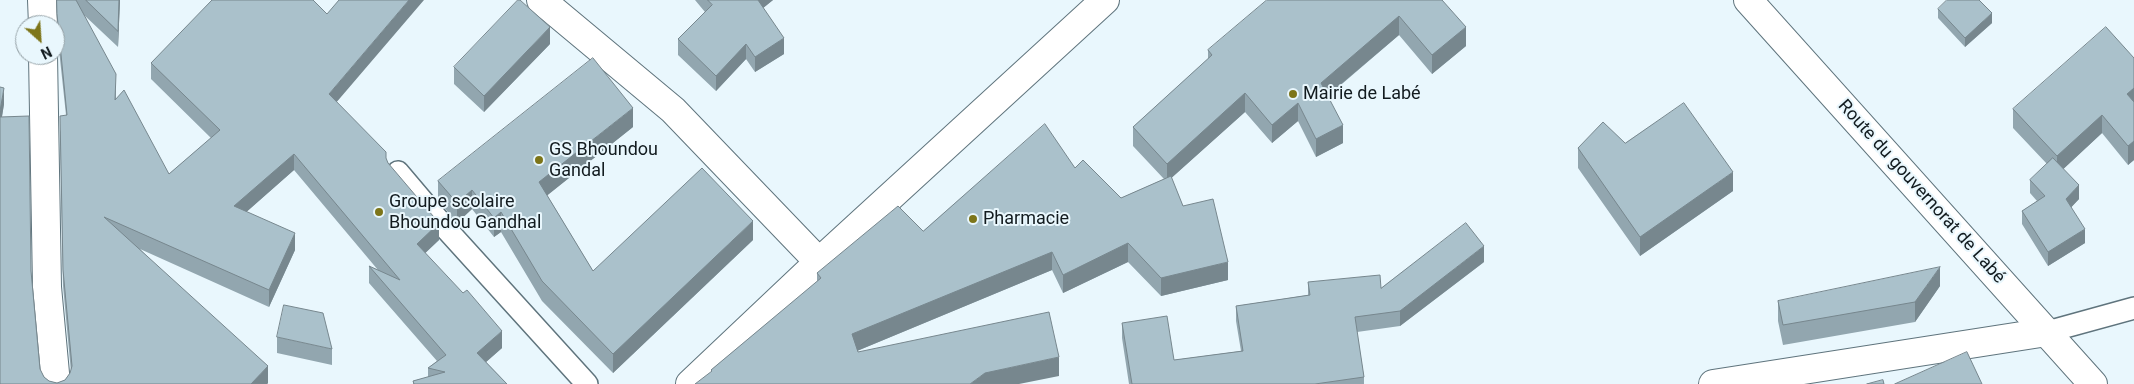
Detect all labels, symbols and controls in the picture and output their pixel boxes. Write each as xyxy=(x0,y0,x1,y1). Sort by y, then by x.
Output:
north arrow xyxy=(15,15,65,65)
text: N xyxy=(38,43,54,62)
place label: Mairie de Labé xyxy=(1303,83,1421,105)
marker: Mairie de Labé xyxy=(1287,88,1299,100)
street label: Route du gouvernorat de Labé xyxy=(1833,96,2009,288)
place label: GS Bhoundou Gandal xyxy=(549,139,658,182)
marker: GS Bhoundou Gandal xyxy=(533,154,545,166)
place label: Groupe scolaire Bhoundou Gandhal xyxy=(389,191,541,233)
marker: Groupe scolaire Bhoundou Gandhal xyxy=(373,206,385,218)
place label: Pharmacie xyxy=(983,208,1069,230)
marker: Pharmacie xyxy=(967,213,979,225)

